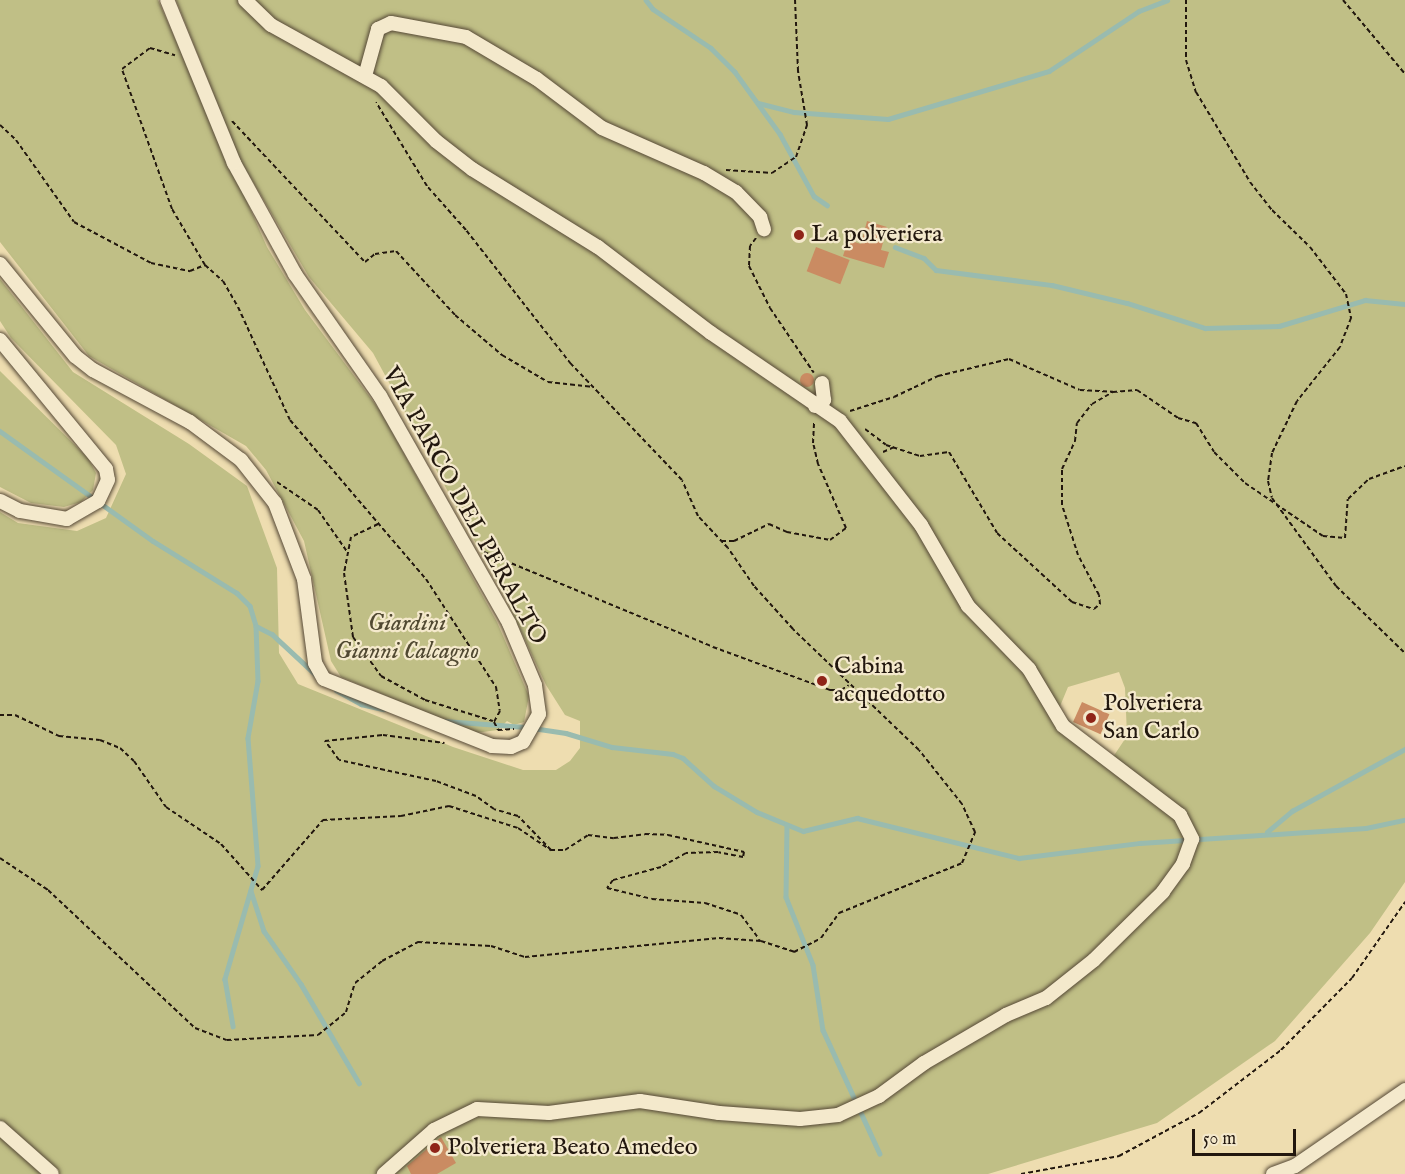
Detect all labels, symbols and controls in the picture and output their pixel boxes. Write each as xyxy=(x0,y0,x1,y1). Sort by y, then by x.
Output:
place label: La polveriera xyxy=(811,221,943,249)
marker: La polveriera xyxy=(792,228,806,242)
street label: VIA PARCO DEL PERALTO xyxy=(375,362,553,650)
park label: Giardini Gianni Calcagno xyxy=(335,610,479,666)
place label: Cabina acquedotto xyxy=(834,653,945,709)
marker: Cabina acquedotto xyxy=(815,674,829,688)
place label: Polveriera San Carlo xyxy=(1103,690,1202,746)
marker: Polveriera San Carlo xyxy=(1084,711,1098,725)
scale bar xyxy=(1195,1117,1298,1155)
text: 50 m xyxy=(1203,1128,1236,1151)
place label: Polveriera Beato Amedeo xyxy=(447,1134,698,1162)
marker: Polveriera Beato Amedeo xyxy=(428,1141,442,1155)

